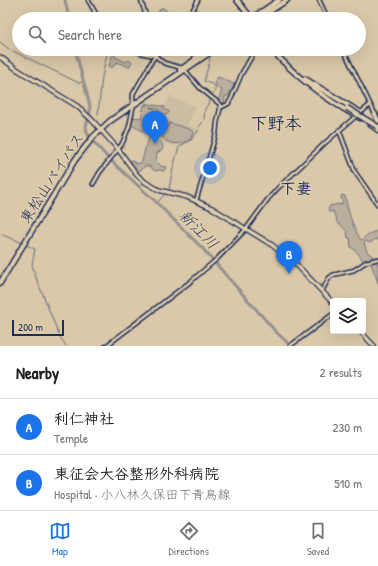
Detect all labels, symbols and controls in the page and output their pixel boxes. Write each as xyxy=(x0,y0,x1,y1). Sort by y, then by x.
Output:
search box xyxy=(12,12,366,56)
icon: search xyxy=(26,23,48,45)
text: Search here xyxy=(58,24,122,45)
pin: A xyxy=(142,111,168,144)
district label: 下野本 xyxy=(251,111,302,134)
street label: 東松山バイパス xyxy=(14,128,89,227)
your location xyxy=(200,158,220,178)
district label: 下妻 xyxy=(280,177,312,199)
water label: 新江川 xyxy=(174,204,224,254)
pin: B xyxy=(276,241,302,274)
map controls xyxy=(330,298,366,334)
button: layers xyxy=(330,298,366,334)
scale bar xyxy=(12,318,64,337)
text: 200 m xyxy=(18,320,43,334)
text: Nearby xyxy=(16,361,59,384)
text: 2 results xyxy=(320,363,362,381)
text: 利仁神社 xyxy=(54,408,114,429)
text: A xyxy=(26,418,32,436)
text: 230 m xyxy=(332,418,362,436)
text: Temple xyxy=(54,429,88,447)
text: 東征会大谷整形外科病院 xyxy=(54,463,219,484)
text: B xyxy=(26,474,32,492)
text: 510 m xyxy=(334,474,362,492)
text: Hospital · 小八林久保田下青鳥線 xyxy=(54,485,230,503)
tab: Map xyxy=(49,520,71,558)
tab: Directions xyxy=(169,520,209,558)
tab: Saved xyxy=(307,520,329,558)

